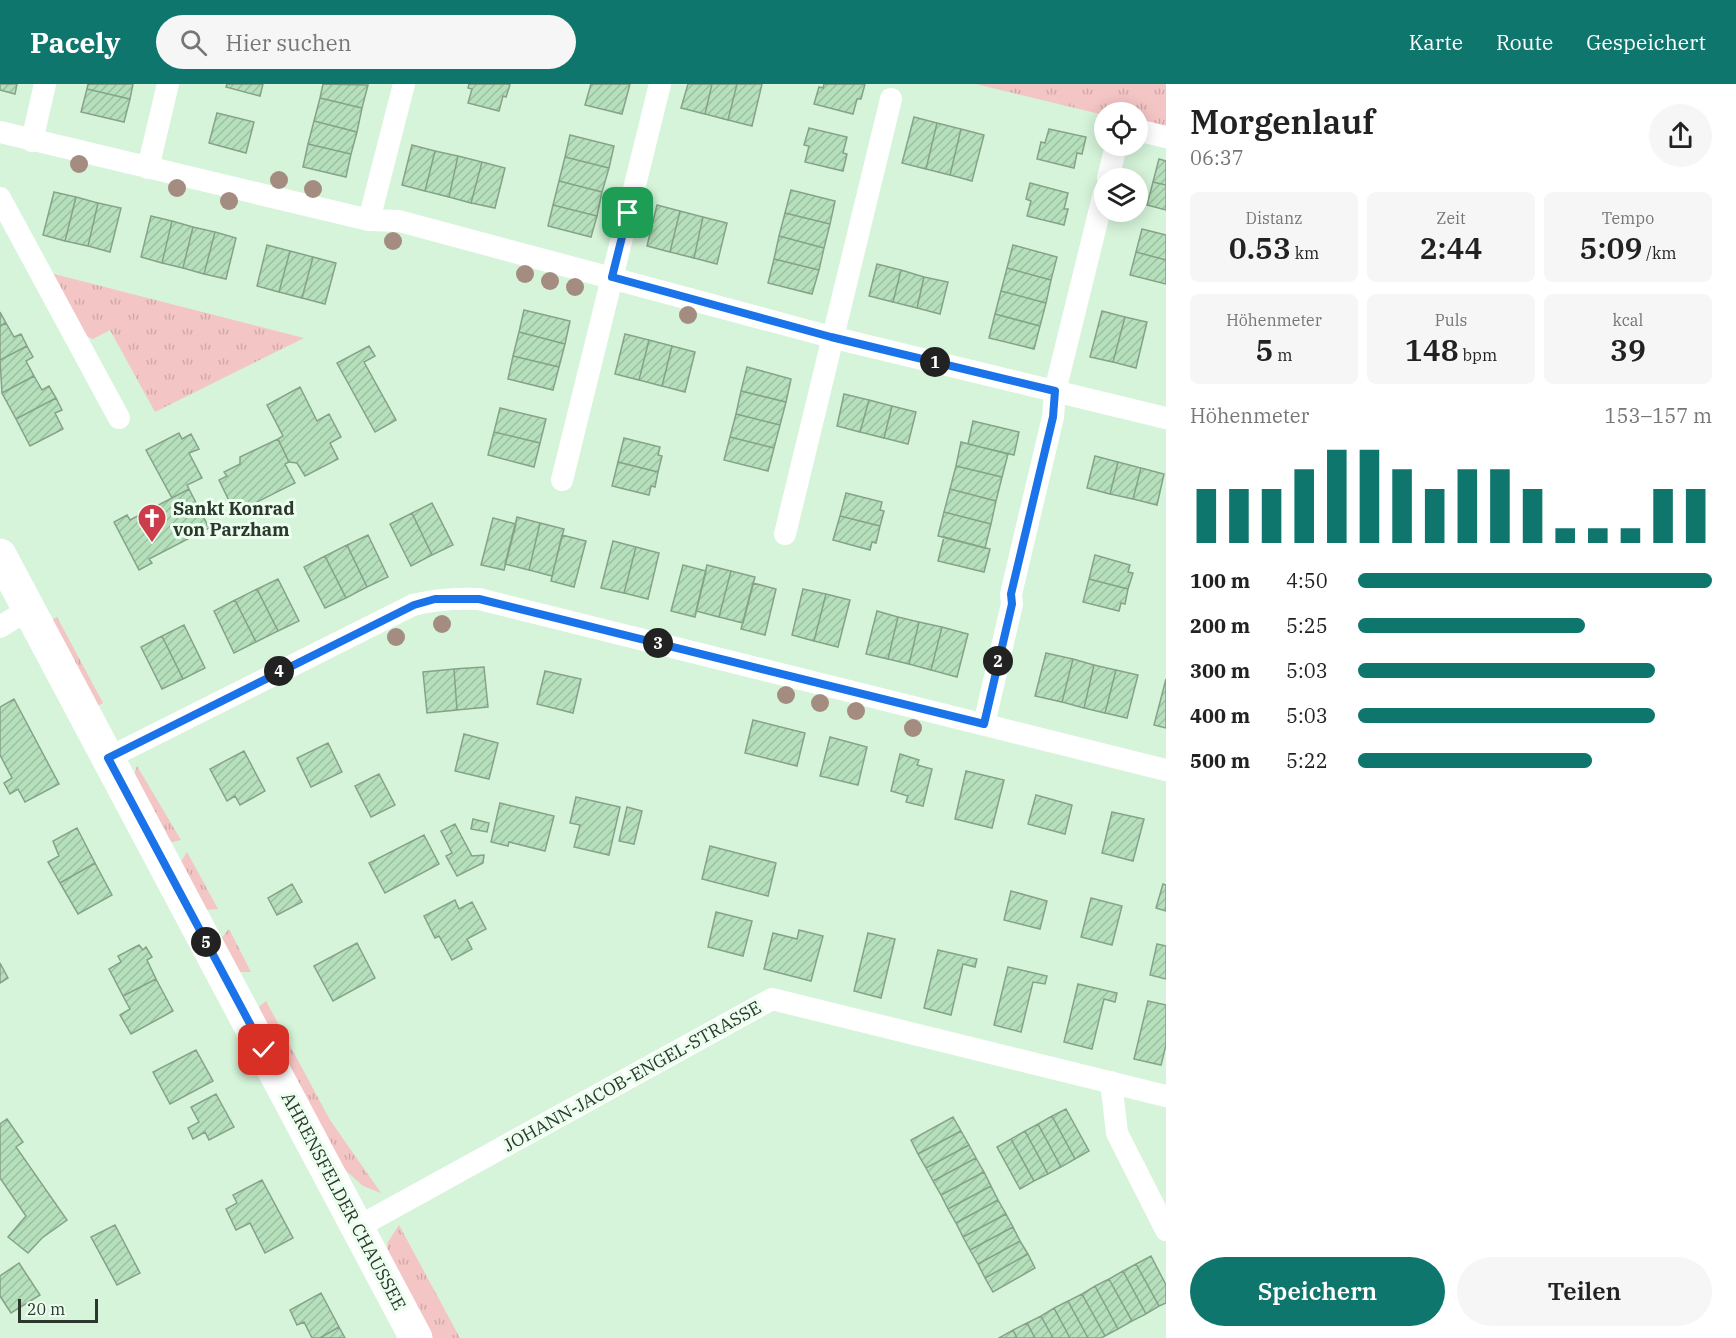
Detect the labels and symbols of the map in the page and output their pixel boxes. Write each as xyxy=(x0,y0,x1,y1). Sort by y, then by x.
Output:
pin xyxy=(602,187,653,238)
pin: 1 xyxy=(920,347,950,377)
place label: Sankt Konrad von Parzham xyxy=(173,497,295,541)
church icon: Sankt Konrad von Parzham xyxy=(136,502,168,544)
pin: 3 xyxy=(643,628,673,658)
pin: 2 xyxy=(983,646,1013,676)
pin: 4 xyxy=(264,656,294,686)
pin: 5 xyxy=(191,927,221,957)
street label: JOHANN-JACOB-ENGEL-STRASSE xyxy=(499,995,765,1157)
pin xyxy=(238,1024,289,1075)
street label: AHRENSFELDER CHAUSSEE xyxy=(277,1088,411,1314)
scale bar xyxy=(18,1296,98,1324)

